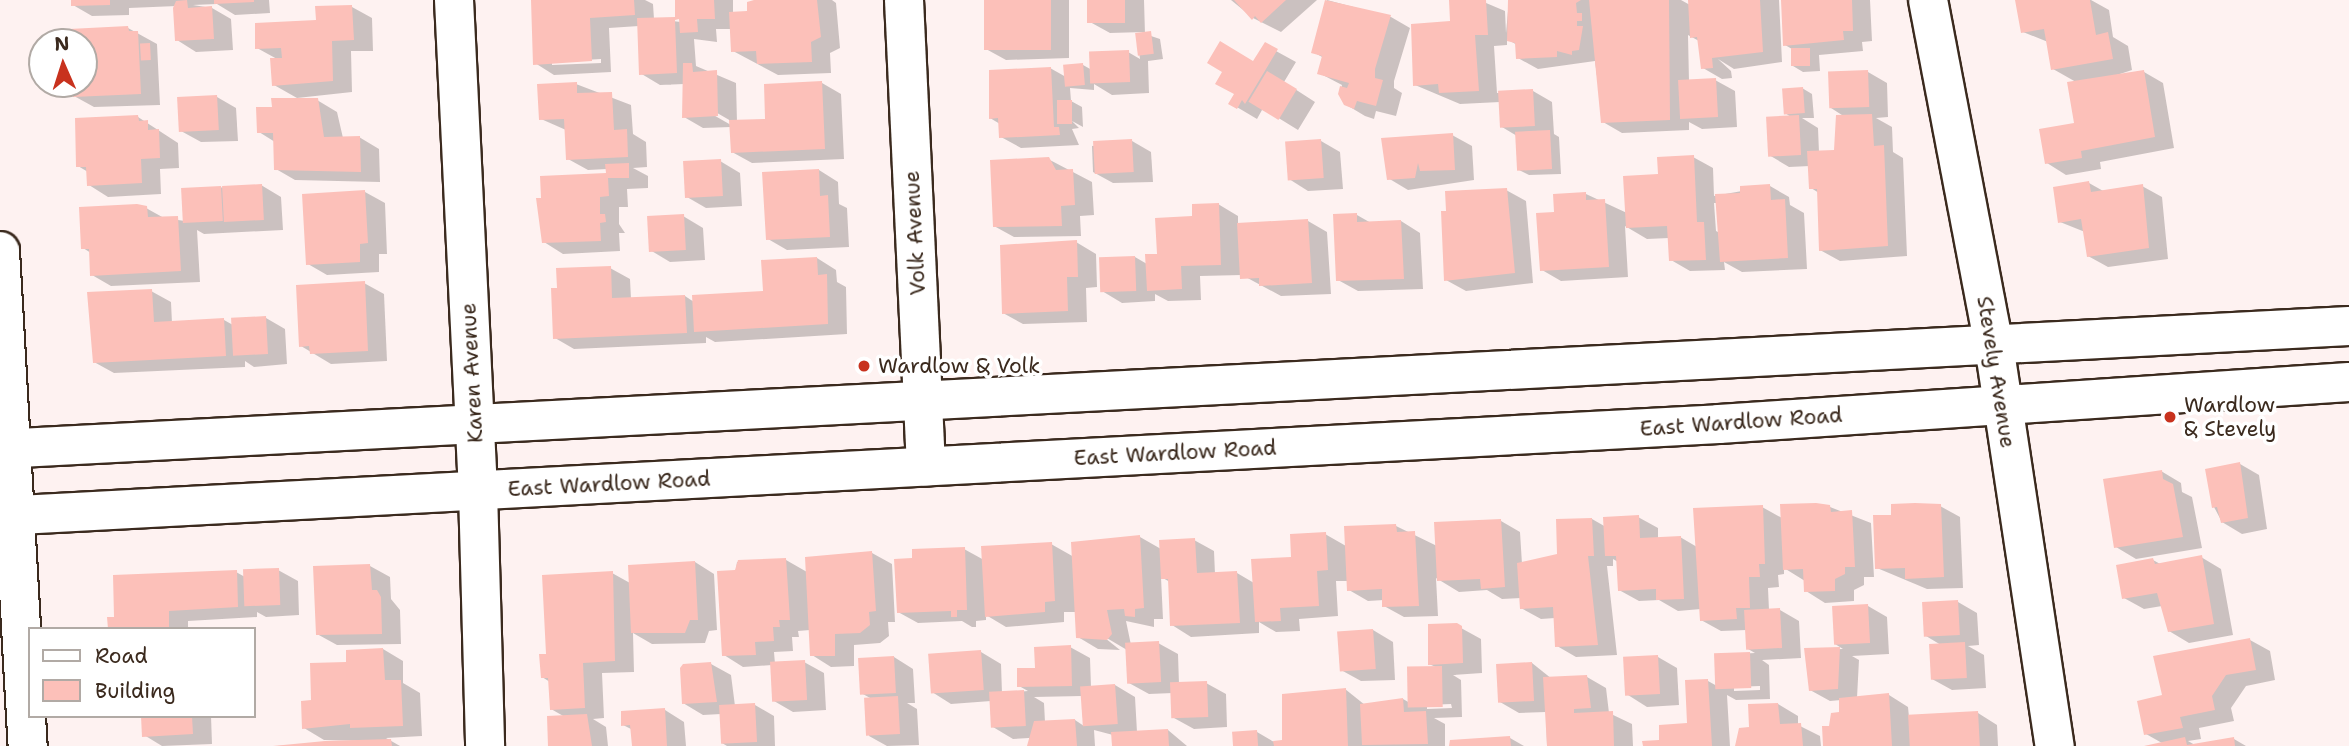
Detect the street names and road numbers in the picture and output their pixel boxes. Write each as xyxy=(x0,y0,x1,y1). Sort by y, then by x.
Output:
street label: Volk Avenue xyxy=(899,170,931,296)
street label: Stevely Avenue xyxy=(1972,294,2020,450)
street label: Karen Avenue xyxy=(456,302,488,444)
street label: East Wardlow Road xyxy=(1639,402,1843,442)
street label: East Wardlow Road xyxy=(1073,435,1277,471)
street label: East Wardlow Road xyxy=(507,466,711,502)

